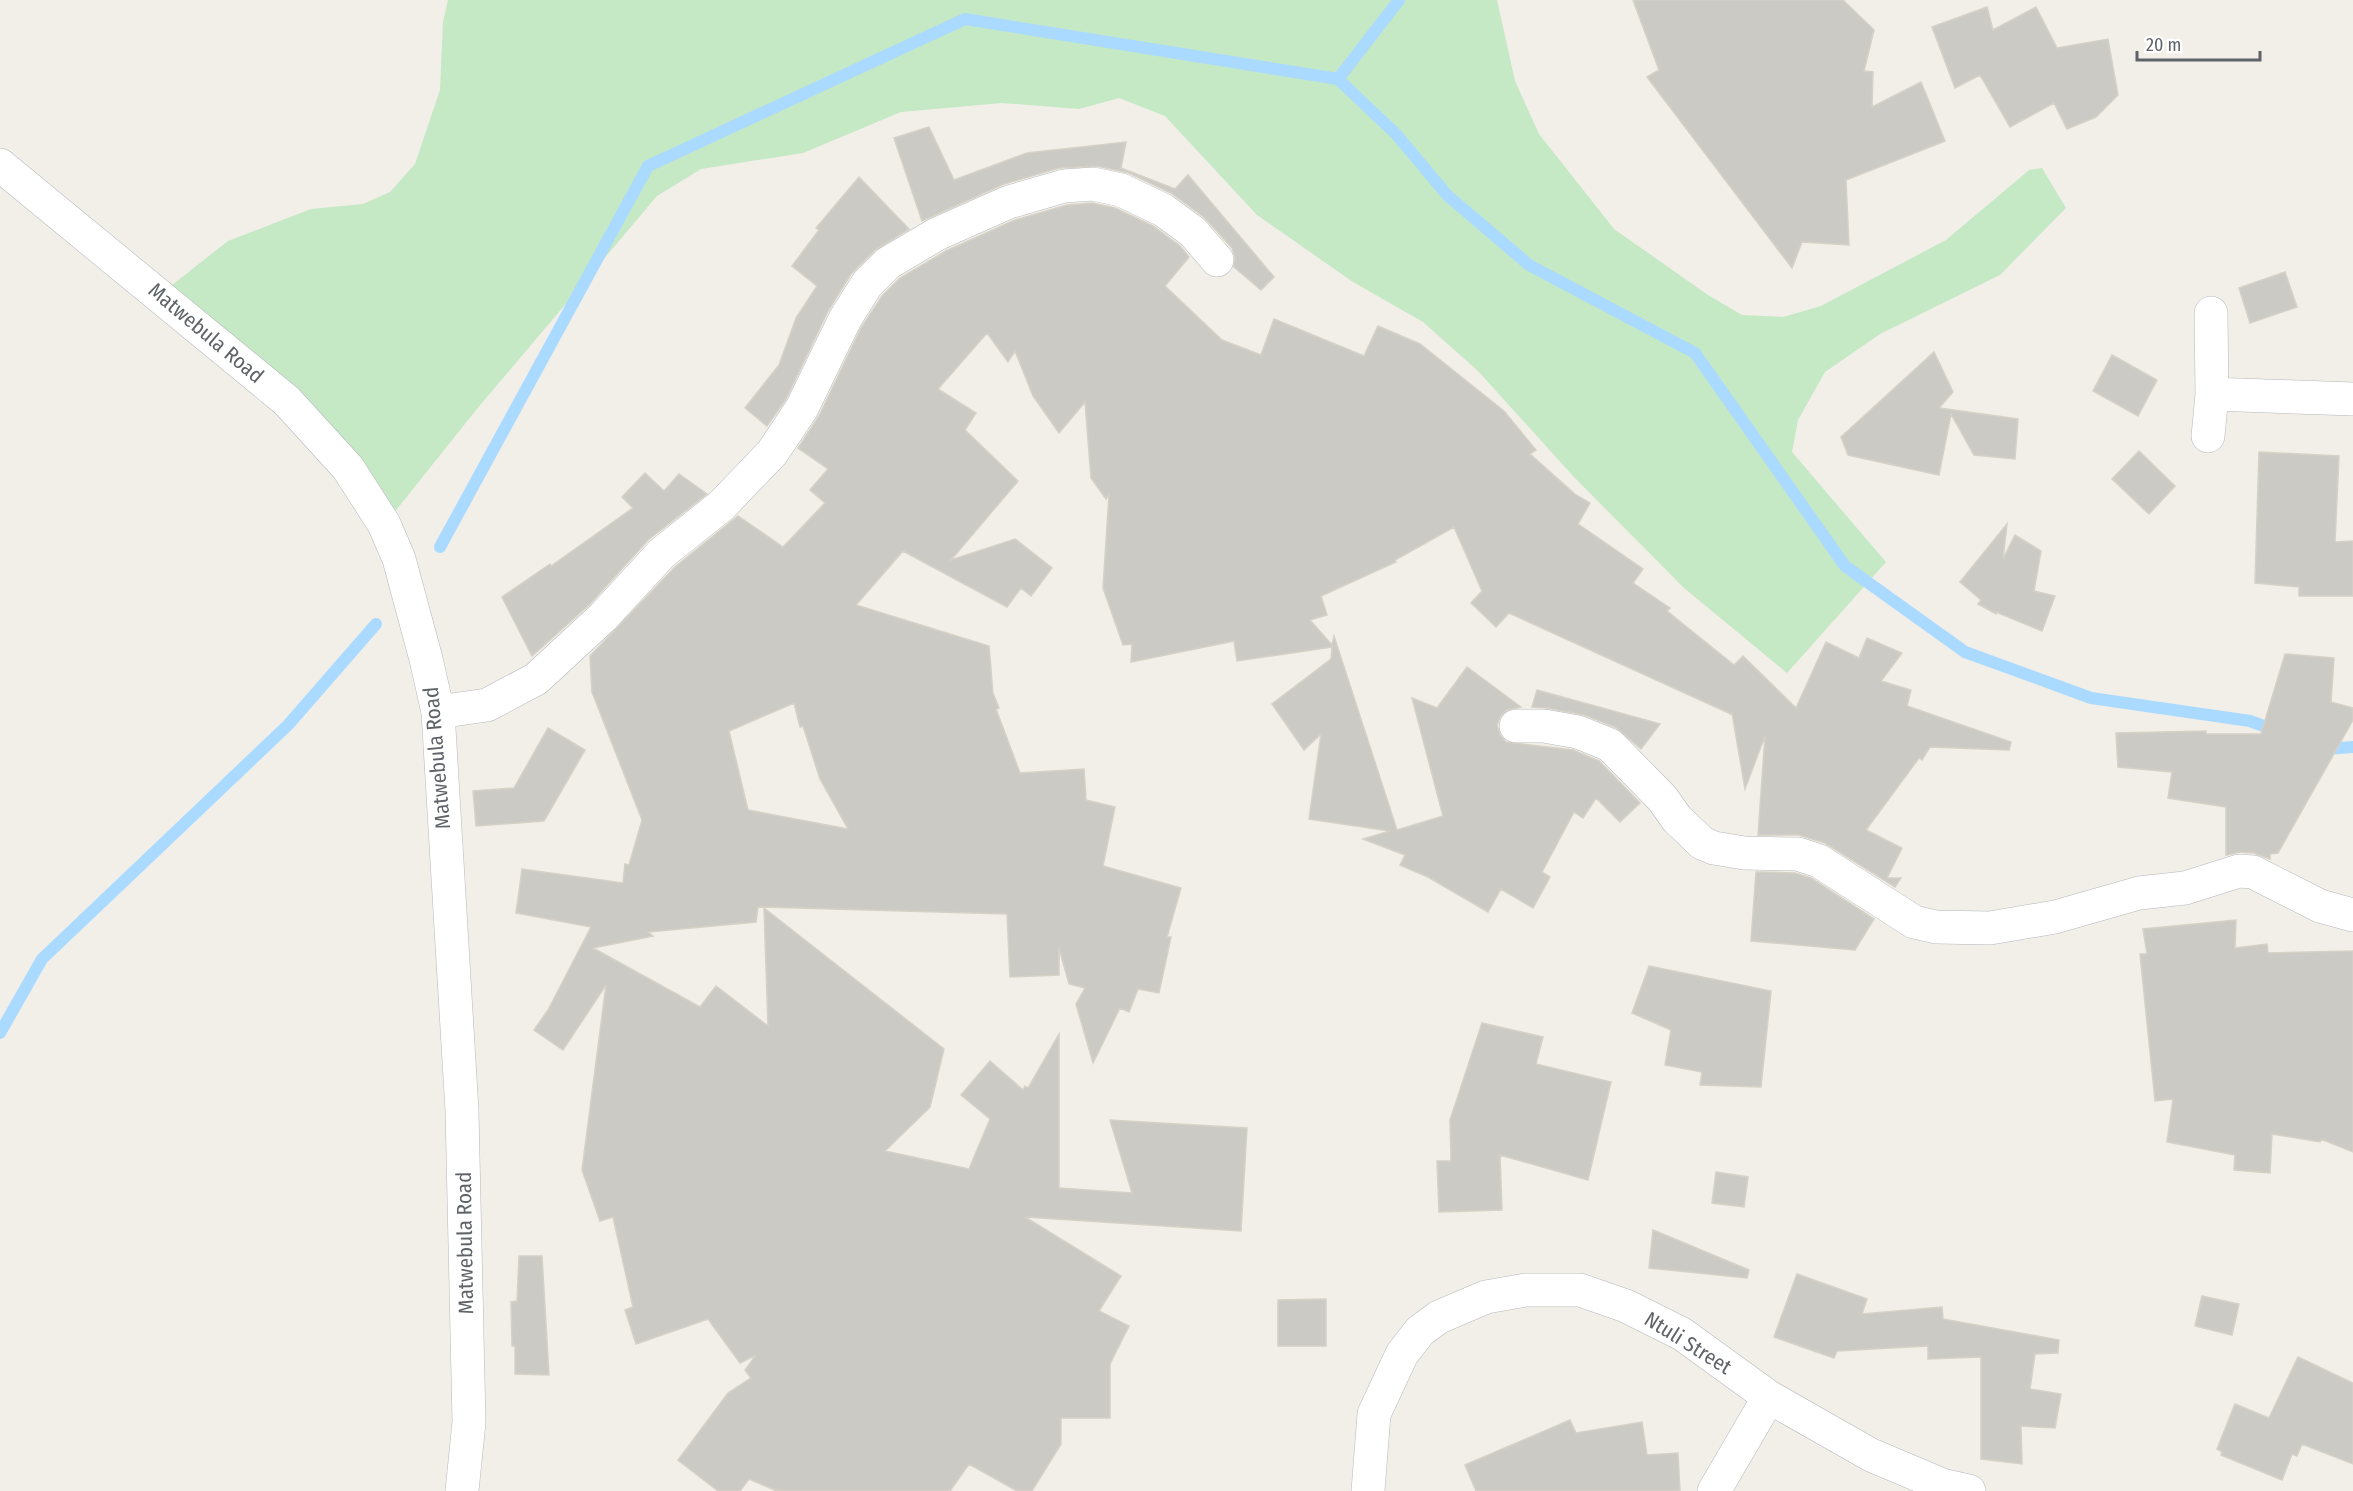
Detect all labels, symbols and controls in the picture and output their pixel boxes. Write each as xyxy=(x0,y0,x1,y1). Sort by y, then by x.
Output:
scale bar xyxy=(2137,24,2260,62)
text: 20 m xyxy=(2146,34,2181,56)
street label: Matwebula Road xyxy=(143,277,269,389)
street label: Matwebula Road xyxy=(418,686,456,830)
street label: Matwebula Road xyxy=(451,1171,479,1315)
street label: Ntuli Street xyxy=(1640,1306,1737,1380)

